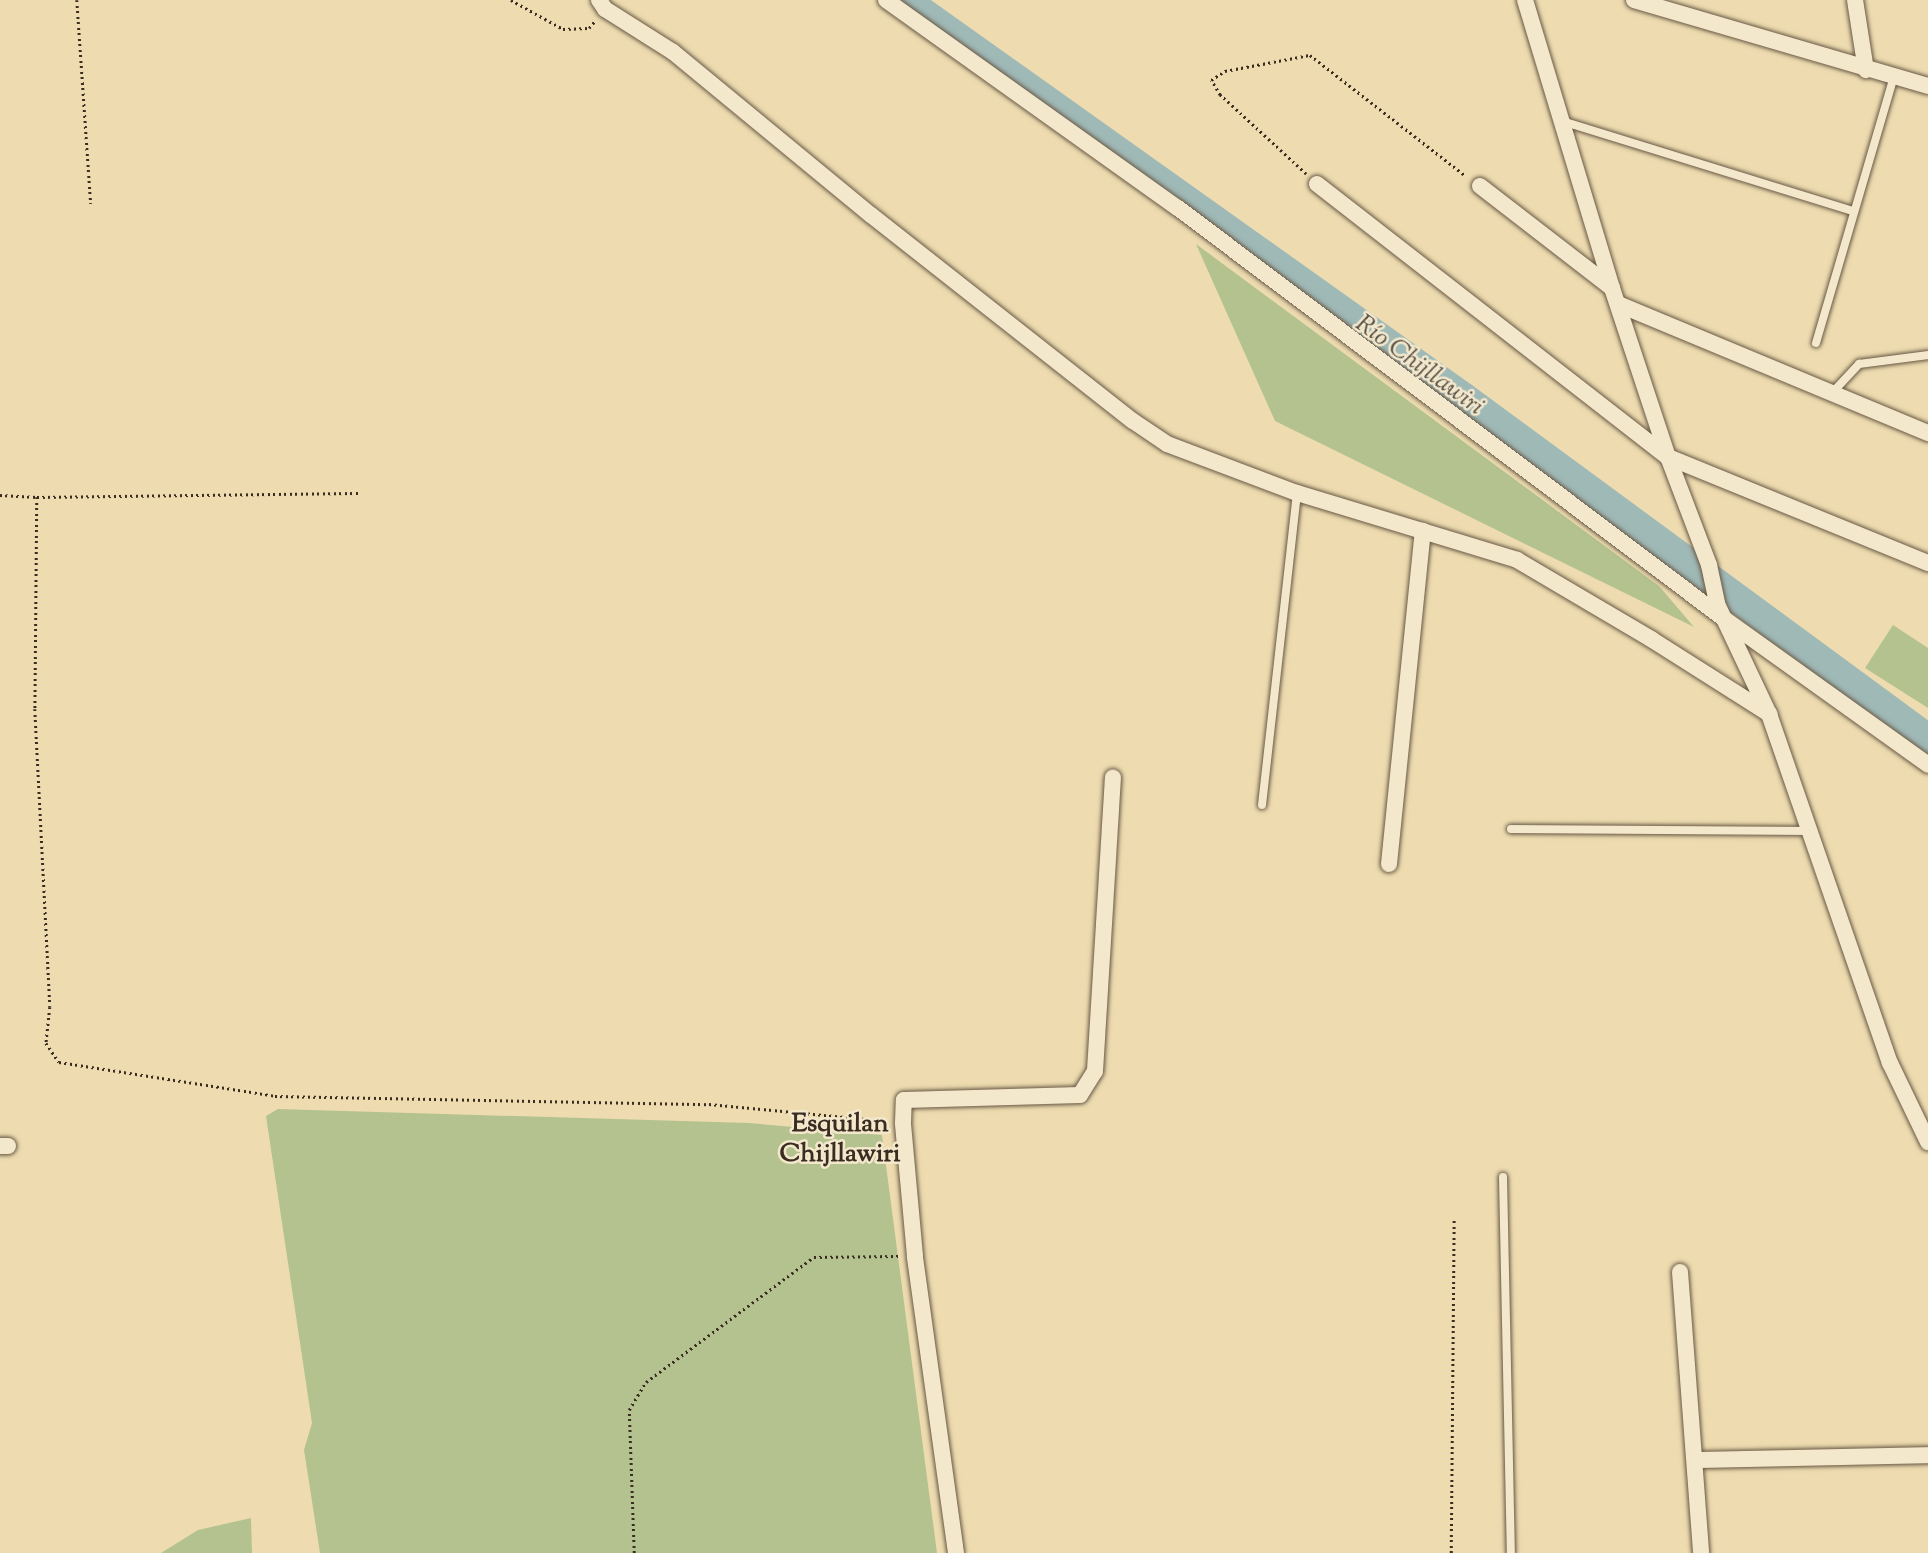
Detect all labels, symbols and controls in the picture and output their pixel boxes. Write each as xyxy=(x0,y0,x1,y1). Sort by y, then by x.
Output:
water label: Río Chijllawiri xyxy=(1349,309,1489,423)
district label: Esquilan Chijllawiri xyxy=(780,1109,900,1170)

